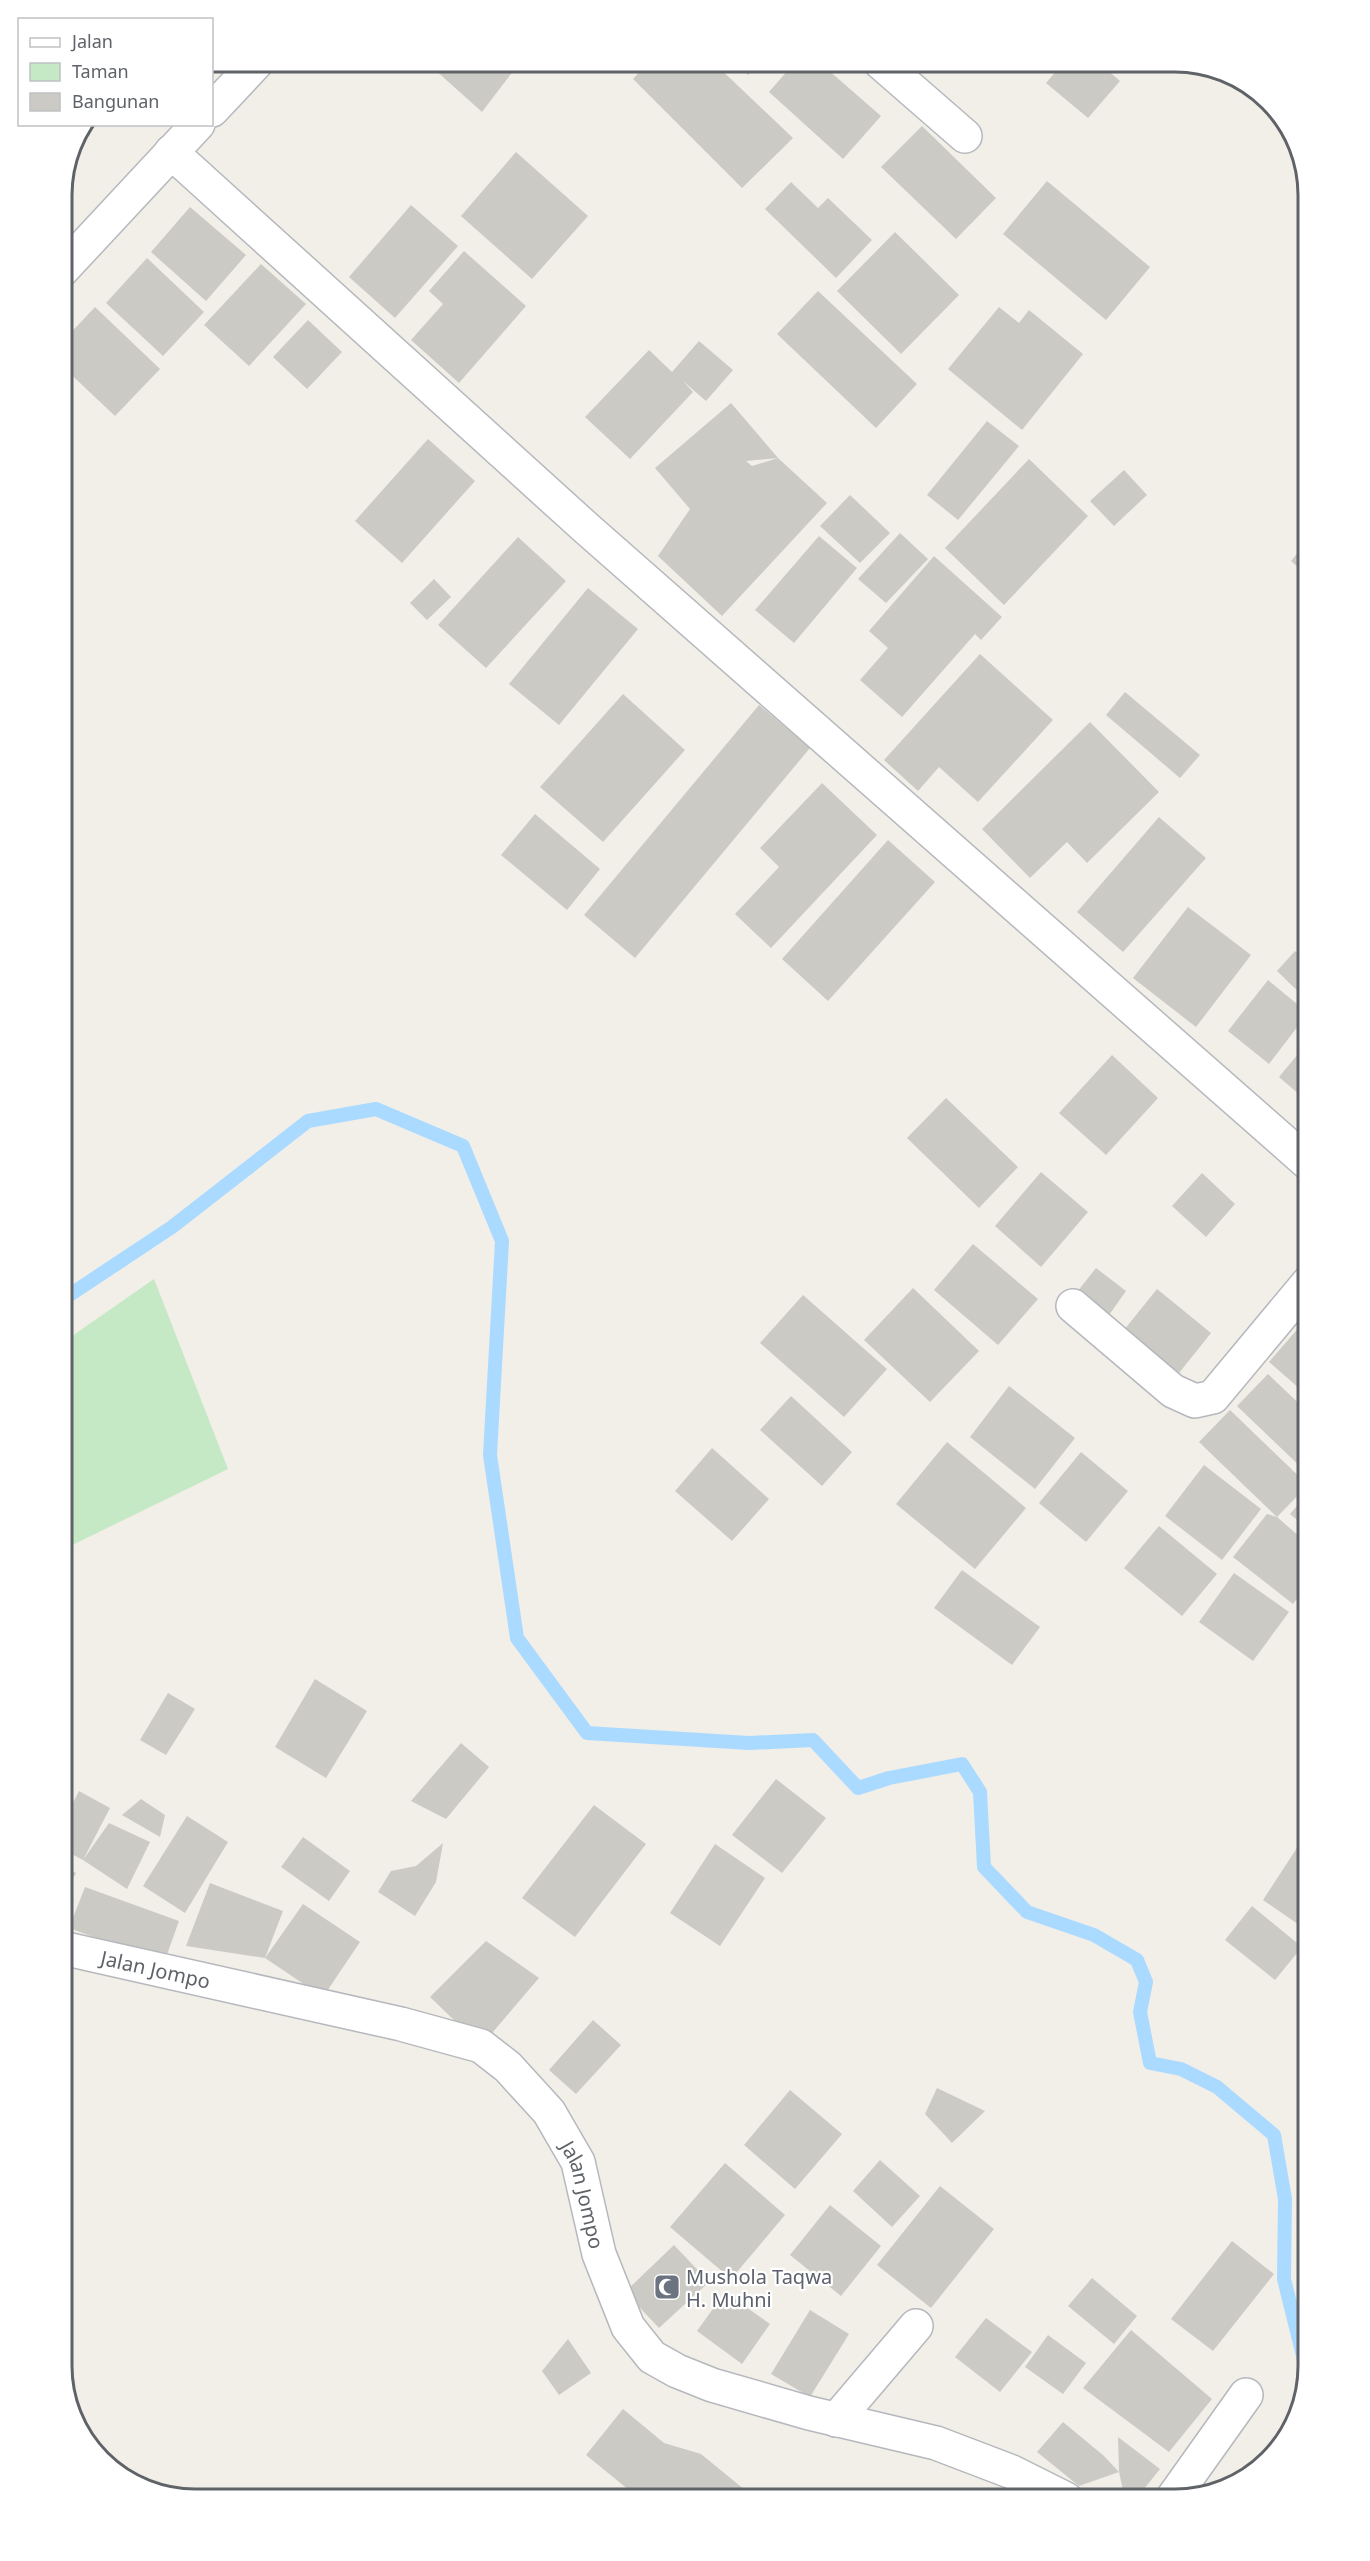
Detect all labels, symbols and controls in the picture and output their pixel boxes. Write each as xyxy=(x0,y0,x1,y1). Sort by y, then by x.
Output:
legend xyxy=(18,18,213,126)
text: Jalan xyxy=(70,29,113,53)
text: Taman xyxy=(72,59,129,83)
text: Bangunan xyxy=(72,89,159,113)
street label: Jalan Jompo xyxy=(96,1943,213,1994)
street label: Jalan Jompo xyxy=(554,2134,611,2251)
place label: Mushola Taqwa H. Muhni xyxy=(686,2263,832,2313)
mosque icon: Mushola Taqwa H. Muhni xyxy=(652,2272,682,2302)

